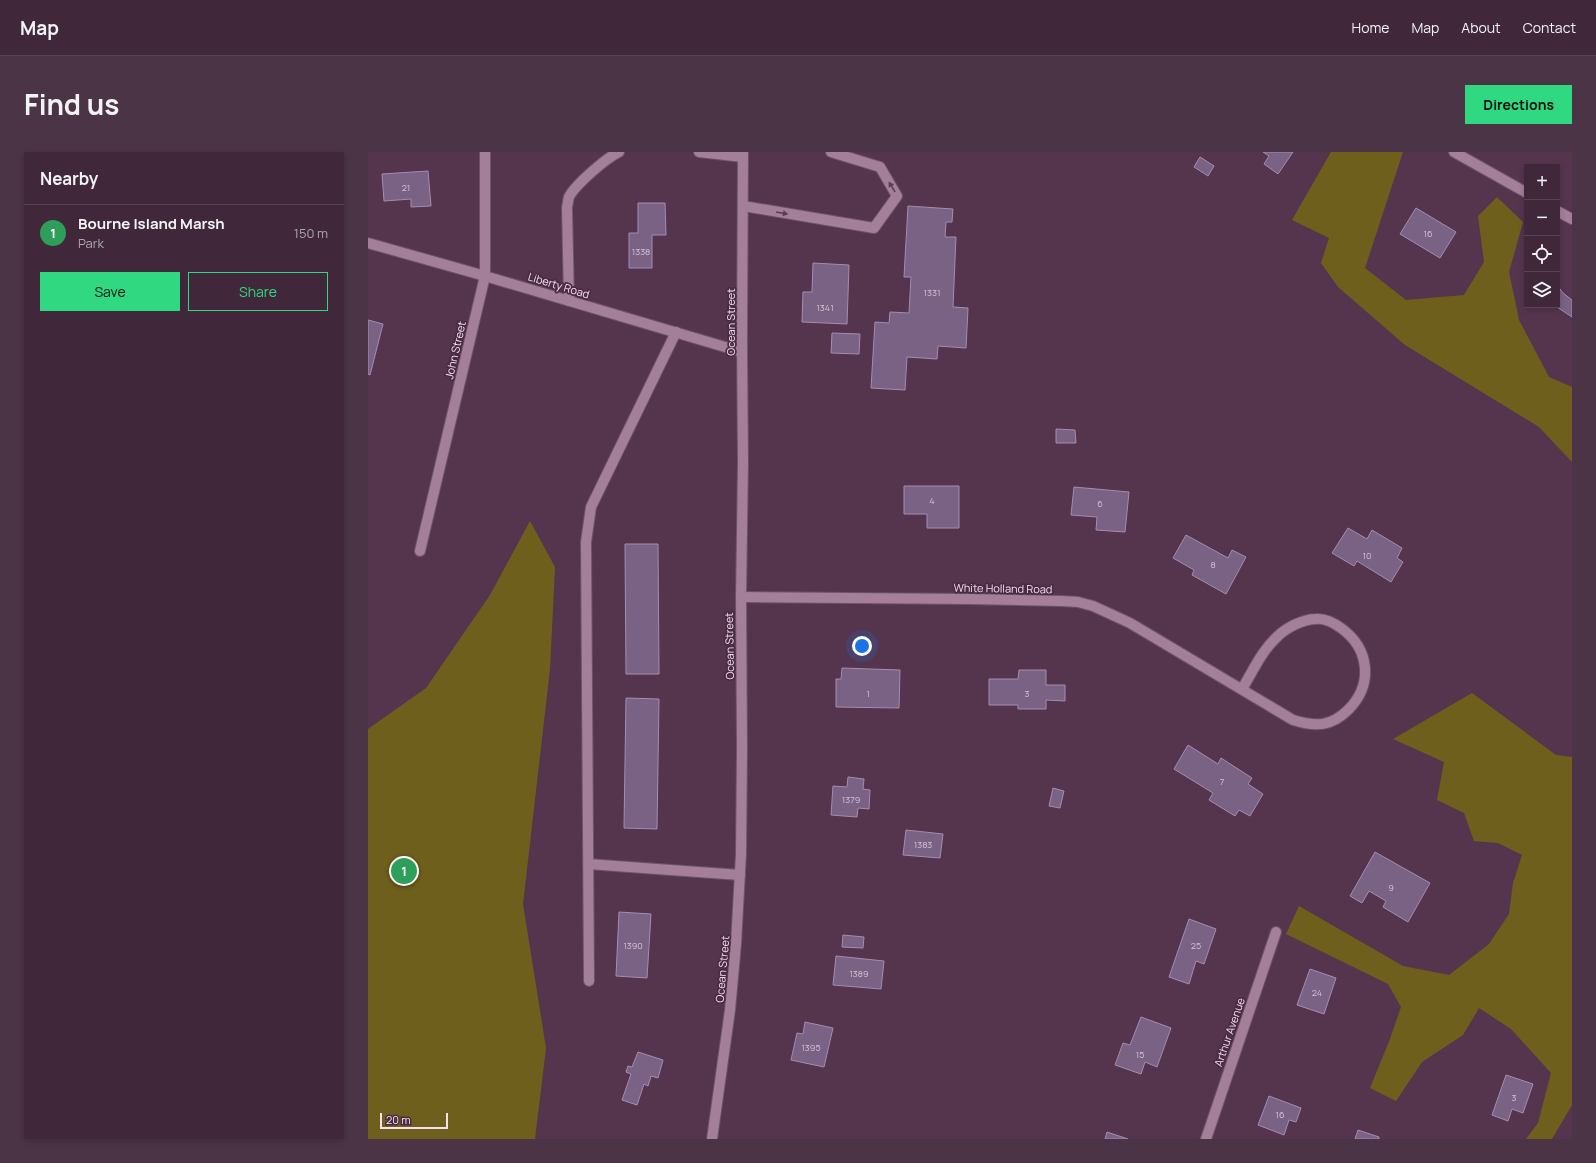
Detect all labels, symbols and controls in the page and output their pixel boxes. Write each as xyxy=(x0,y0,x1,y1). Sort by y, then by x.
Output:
text: Map xyxy=(20,15,59,41)
text: Home xyxy=(1352,18,1389,37)
text: Map xyxy=(1411,18,1439,37)
text: About xyxy=(1461,18,1501,37)
text: Contact xyxy=(1523,18,1576,37)
text: Find us xyxy=(24,85,119,123)
button: Directions xyxy=(1465,85,1572,124)
map controls xyxy=(1524,164,1560,308)
button: + xyxy=(1524,164,1560,200)
text: Nearby xyxy=(40,167,98,190)
house number: 21 xyxy=(402,181,410,194)
one-way arrow xyxy=(889,181,896,193)
button: − xyxy=(1524,200,1560,236)
one-way arrow xyxy=(775,210,788,216)
text: Bourne Island Marsh xyxy=(78,213,225,234)
text: 1 xyxy=(50,224,56,242)
text: 150 m xyxy=(294,224,328,242)
house number: 16 xyxy=(1423,227,1433,240)
text: Park xyxy=(78,234,104,252)
button: locate xyxy=(1524,236,1560,272)
house number: 1338 xyxy=(632,245,650,258)
street label: Liberty Road xyxy=(526,269,592,301)
button: Save xyxy=(40,272,180,311)
button: Share xyxy=(188,272,328,311)
button: layers xyxy=(1524,272,1560,308)
house number: 1331 xyxy=(924,286,940,299)
street label: Ocean Street xyxy=(723,288,738,356)
house number: 1341 xyxy=(816,301,834,314)
street label: John Street xyxy=(441,319,469,381)
house number: 4 xyxy=(929,494,935,507)
house number: 6 xyxy=(1097,497,1103,510)
house number: 10 xyxy=(1363,549,1372,562)
house number: 8 xyxy=(1210,558,1216,571)
street label: White Holland Road xyxy=(953,580,1053,596)
street label: Ocean Street xyxy=(721,612,737,680)
your location xyxy=(852,636,872,656)
house number: 1 xyxy=(866,687,870,700)
house number: 3 xyxy=(1025,687,1030,700)
house number: 7 xyxy=(1220,775,1225,788)
house number: 1379 xyxy=(842,793,860,806)
house number: 1383 xyxy=(914,838,932,851)
pin: 1 xyxy=(391,856,417,886)
house number: 9 xyxy=(1388,881,1394,894)
street label: Ocean Street xyxy=(712,935,732,1003)
house number: 1390 xyxy=(623,939,643,952)
house number: 25 xyxy=(1191,939,1201,952)
house number: 1389 xyxy=(849,967,869,980)
house number: 24 xyxy=(1312,986,1322,999)
street label: Arthur Avenue xyxy=(1210,995,1248,1069)
house number: 1395 xyxy=(801,1041,821,1054)
house number: 15 xyxy=(1136,1048,1144,1061)
house number: 3 xyxy=(1512,1091,1517,1104)
house number: 16 xyxy=(1275,1108,1285,1121)
scale bar xyxy=(380,1111,448,1130)
text: 20 m xyxy=(386,1112,411,1127)

